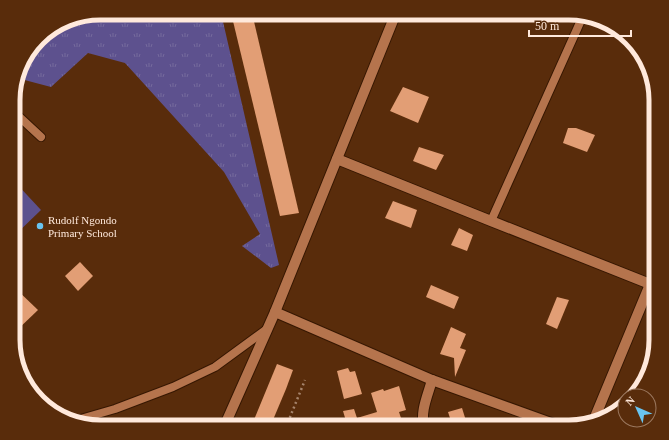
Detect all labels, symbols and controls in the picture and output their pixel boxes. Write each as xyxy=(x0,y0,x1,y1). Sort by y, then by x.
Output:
scale bar xyxy=(529,12,631,38)
text: 50 m xyxy=(535,19,560,33)
place label: Rudolf Ngondo Primary School xyxy=(48,214,117,239)
marker: Rudolf Ngondo Primary School xyxy=(35,221,45,231)
north arrow xyxy=(617,388,657,428)
text: N xyxy=(623,394,637,408)

